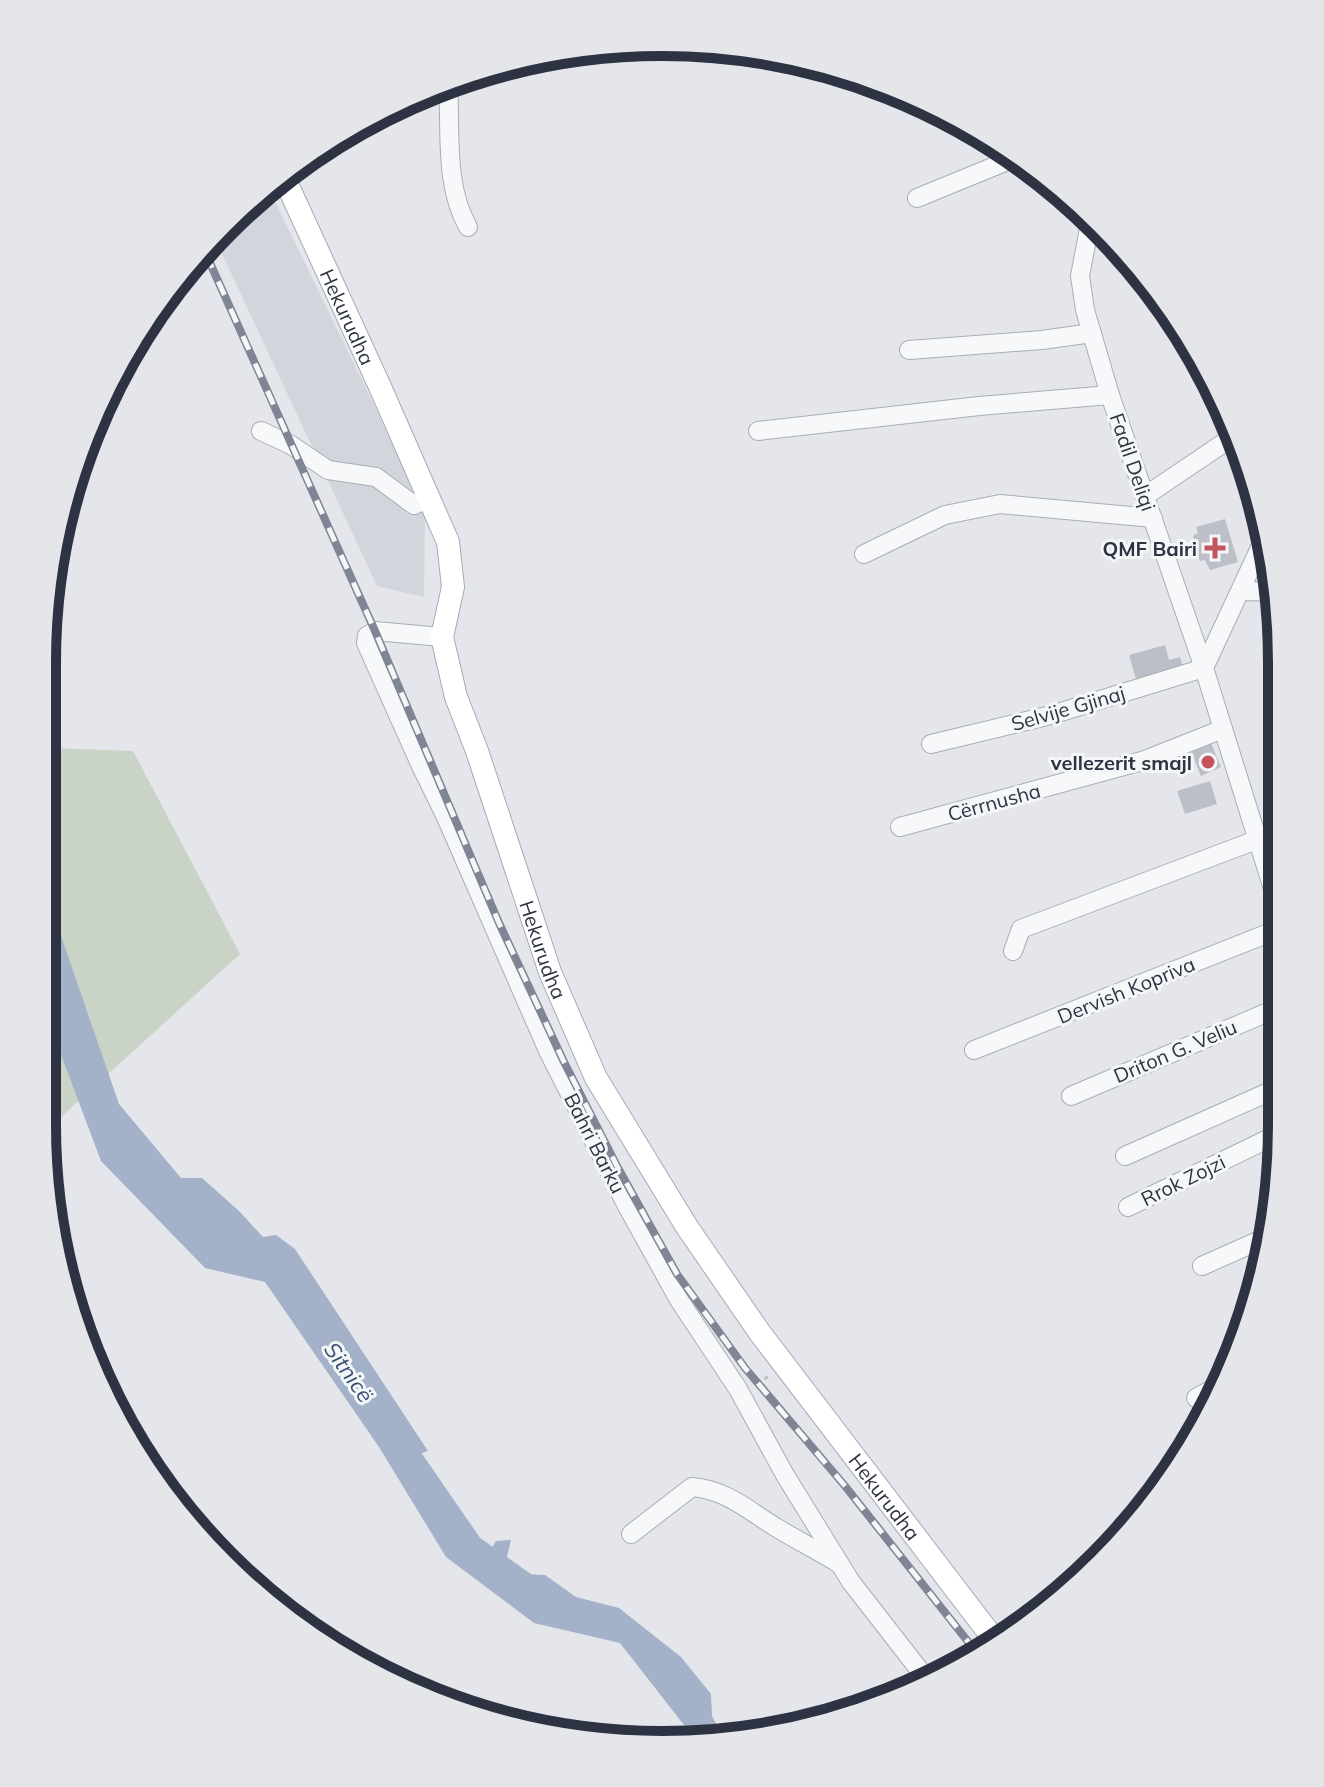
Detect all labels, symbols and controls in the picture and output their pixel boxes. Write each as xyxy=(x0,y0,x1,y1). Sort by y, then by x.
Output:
street label: Hekurudha xyxy=(315,265,381,368)
street label: Fadil Deliqi xyxy=(1105,410,1161,514)
place label: QMF Bairi xyxy=(1102,536,1197,561)
marker: QMF Bairi xyxy=(1204,537,1226,559)
street label: Selvije Gjinaj xyxy=(1008,680,1128,736)
place label: vellezerit smajl xyxy=(1050,750,1192,775)
marker: vellezerit smajl xyxy=(1199,753,1217,771)
street label: Cërrnusha xyxy=(945,778,1043,826)
street label: Hekurudha xyxy=(515,897,573,1003)
street label: Dervish Kopriva xyxy=(1054,951,1198,1029)
street label: Driton G. Veliu xyxy=(1110,1014,1240,1088)
street label: Bahri Barku xyxy=(559,1089,631,1197)
street label: Rrok Zojzi xyxy=(1137,1149,1229,1211)
water label: Sitnicë xyxy=(318,1336,380,1408)
street label: Hekurudha xyxy=(844,1448,926,1545)

